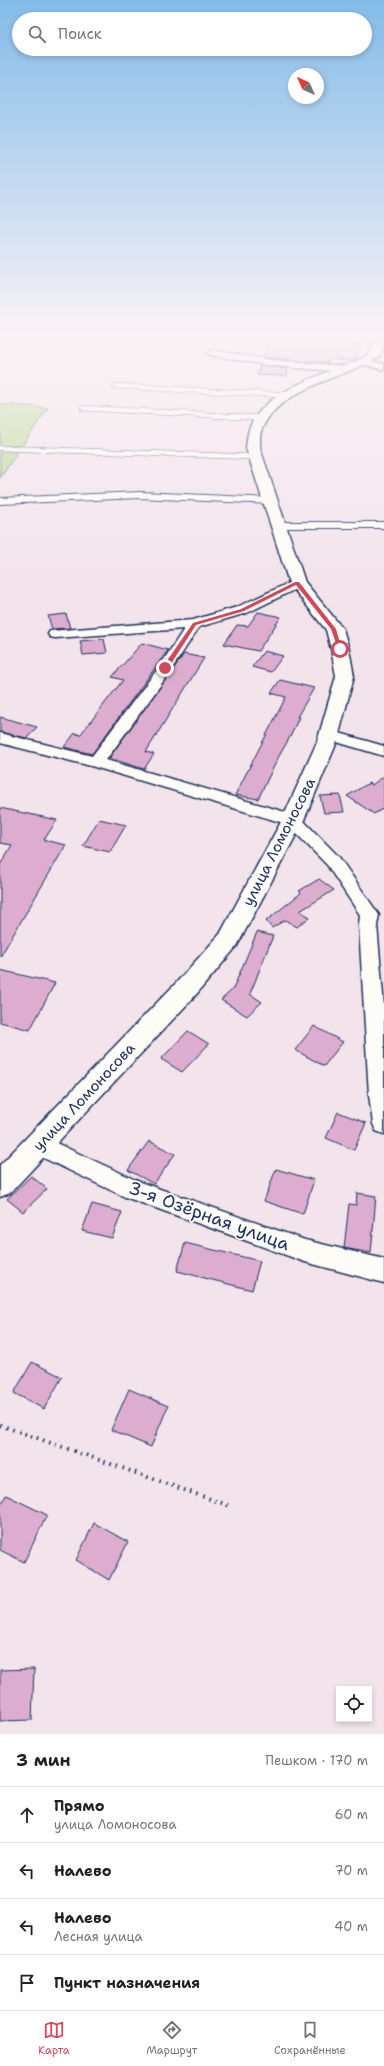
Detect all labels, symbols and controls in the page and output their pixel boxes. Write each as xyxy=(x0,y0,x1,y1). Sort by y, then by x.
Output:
search box xyxy=(12,12,372,56)
icon: search xyxy=(26,23,48,45)
text: Поиск xyxy=(58,24,102,44)
north arrow xyxy=(288,68,324,104)
route start xyxy=(331,640,349,658)
route end xyxy=(156,659,174,677)
street label: улица Ломоносова xyxy=(238,774,320,910)
street label: улица Ломоносова xyxy=(28,1038,140,1156)
street label: 3-я Озёрная улица xyxy=(125,1176,293,1256)
map controls xyxy=(336,1686,372,1722)
button: locate xyxy=(336,1686,372,1722)
text: 3 мин xyxy=(16,1749,71,1771)
text: Пешком · 170 m xyxy=(265,1752,368,1769)
text: Прямо xyxy=(54,1796,104,1816)
icon: ahead xyxy=(16,1804,38,1826)
text: 60 m xyxy=(335,1806,368,1823)
text: улица Ломоносова xyxy=(54,1816,177,1833)
icon: left xyxy=(16,1860,38,1882)
text: Налево xyxy=(54,1861,112,1881)
text: 70 m xyxy=(334,1862,368,1879)
text: Налево xyxy=(54,1908,112,1928)
icon: left xyxy=(16,1916,38,1938)
text: 40 m xyxy=(334,1918,368,1935)
text: Лесная улица xyxy=(54,1928,143,1945)
icon: arrive xyxy=(16,1972,38,1994)
text: Пункт назначения xyxy=(54,1973,200,1993)
tab: Карта xyxy=(38,2019,70,2058)
tab: Маршрут xyxy=(146,2019,197,2058)
tab: Сохранённые xyxy=(274,2019,346,2058)

